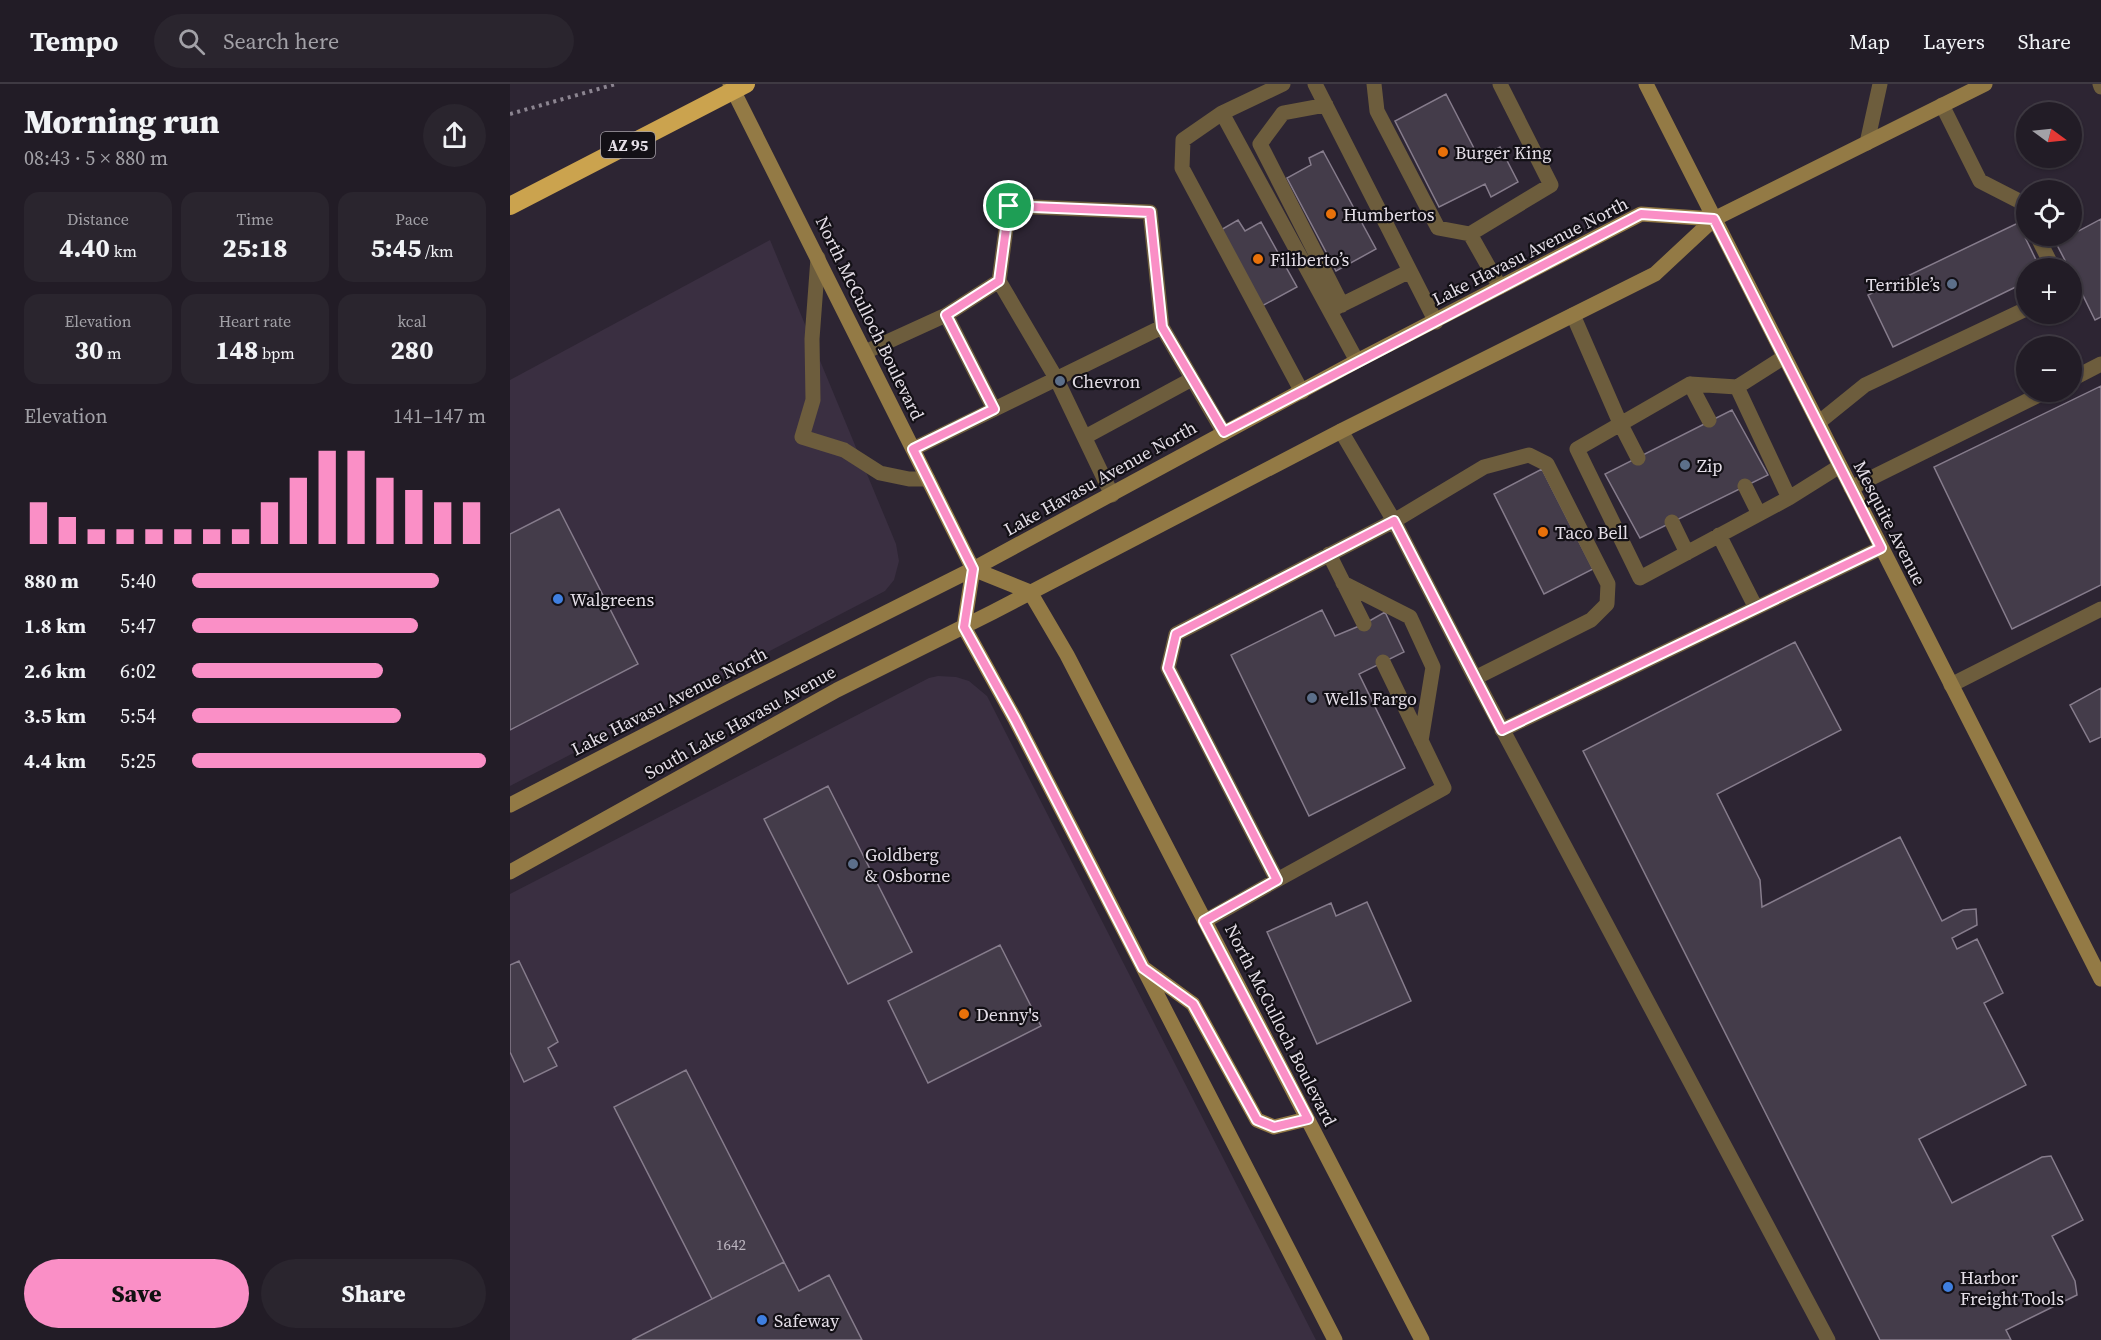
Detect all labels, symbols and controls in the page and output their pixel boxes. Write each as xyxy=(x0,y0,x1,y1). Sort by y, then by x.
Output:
search box xyxy=(154,14,574,68)
text: Tempo xyxy=(30,22,118,60)
icon: search xyxy=(175,25,208,58)
text: Search here xyxy=(223,26,339,56)
text: Map xyxy=(1849,27,1890,56)
text: Layers xyxy=(1923,27,1985,56)
text: Share xyxy=(2018,27,2071,56)
text: Morning run xyxy=(24,99,220,144)
north arrow xyxy=(2016,102,2082,168)
map controls xyxy=(2016,102,2082,402)
button: share xyxy=(423,104,486,167)
road number: AZ 95 xyxy=(601,132,655,158)
place label: Burger King xyxy=(1455,140,1552,165)
text: 08:43 · 5 × 880 m xyxy=(24,144,168,172)
marker: Burger King xyxy=(1436,145,1450,159)
pin xyxy=(983,180,1034,231)
button: locate xyxy=(2016,180,2082,246)
icon: arrive xyxy=(992,189,1025,222)
street label: Lake Havasu Avenue North xyxy=(1428,191,1632,311)
place label: Humbertos xyxy=(1343,202,1435,227)
marker: Humbertos xyxy=(1324,207,1338,221)
text: Distance xyxy=(67,208,129,230)
text: Time xyxy=(236,208,274,230)
text: Pace xyxy=(395,208,429,230)
street label: North McCulloch Boulevard xyxy=(810,212,930,424)
text: 4.40 xyxy=(59,230,110,266)
text: 25:18 xyxy=(222,230,288,266)
text: 5:45 xyxy=(371,230,421,266)
text: km xyxy=(110,240,137,262)
text: /km xyxy=(421,240,453,262)
place label: Filiberto’s xyxy=(1270,247,1350,272)
marker: Filiberto’s xyxy=(1251,252,1265,266)
button: + xyxy=(2016,258,2082,324)
place label: Terrible’s xyxy=(1866,272,1940,297)
marker: Terrible’s xyxy=(1945,277,1959,291)
text: Elevation xyxy=(65,310,131,332)
text: Heart rate xyxy=(219,310,291,332)
text: kcal xyxy=(397,310,427,332)
text: 30 xyxy=(75,332,103,368)
text: 148 xyxy=(215,332,258,368)
text: 280 xyxy=(391,332,433,368)
button: − xyxy=(2016,336,2082,402)
text: m xyxy=(103,342,121,364)
text: bpm xyxy=(258,342,295,364)
place label: Chevron xyxy=(1072,369,1141,394)
marker: Chevron xyxy=(1053,374,1067,388)
text: Elevation xyxy=(24,402,108,430)
text: 141–147 m xyxy=(393,402,486,430)
street label: Lake Havasu Avenue North xyxy=(999,414,1201,541)
place label: Zip xyxy=(1697,453,1723,478)
street label: Mesquite Avenue xyxy=(1848,456,1932,590)
marker: Zip xyxy=(1678,458,1692,472)
place label: Taco Bell xyxy=(1555,520,1628,545)
marker: Taco Bell xyxy=(1536,525,1550,539)
text: 880 m xyxy=(24,567,79,595)
text: 5:40 xyxy=(120,567,156,595)
place label: Walgreens xyxy=(570,587,654,612)
marker: Walgreens xyxy=(551,592,565,606)
text: 1.8 km xyxy=(24,612,86,640)
text: 5:47 xyxy=(120,612,156,640)
street label: Lake Havasu Avenue North xyxy=(567,641,771,761)
text: 2.6 km xyxy=(24,657,86,685)
text: 6:02 xyxy=(120,657,156,685)
street label: South Lake Havasu Avenue xyxy=(640,659,840,785)
place label: Wells Fargo xyxy=(1324,686,1417,711)
marker: Wells Fargo xyxy=(1305,691,1319,705)
text: 3.5 km xyxy=(24,702,86,730)
text: 5:54 xyxy=(120,702,156,730)
text: 4.4 km xyxy=(24,747,86,775)
text: 5:25 xyxy=(120,747,156,775)
place label: Goldberg & Osborne xyxy=(865,842,950,888)
marker: Goldberg & Osborne xyxy=(846,857,860,871)
street label: North McCulloch Boulevard xyxy=(1219,920,1343,1130)
place label: Denny's xyxy=(976,1002,1039,1027)
marker: Denny's xyxy=(957,1007,971,1021)
house number: 1642 xyxy=(716,1234,746,1255)
button: Save xyxy=(24,1259,249,1328)
button: Share xyxy=(261,1259,486,1328)
place label: Harbor Freight Tools xyxy=(1960,1265,2064,1311)
marker: Harbor Freight Tools xyxy=(1941,1280,1955,1294)
place label: Safeway xyxy=(774,1308,840,1333)
marker: Safeway xyxy=(755,1313,769,1327)

